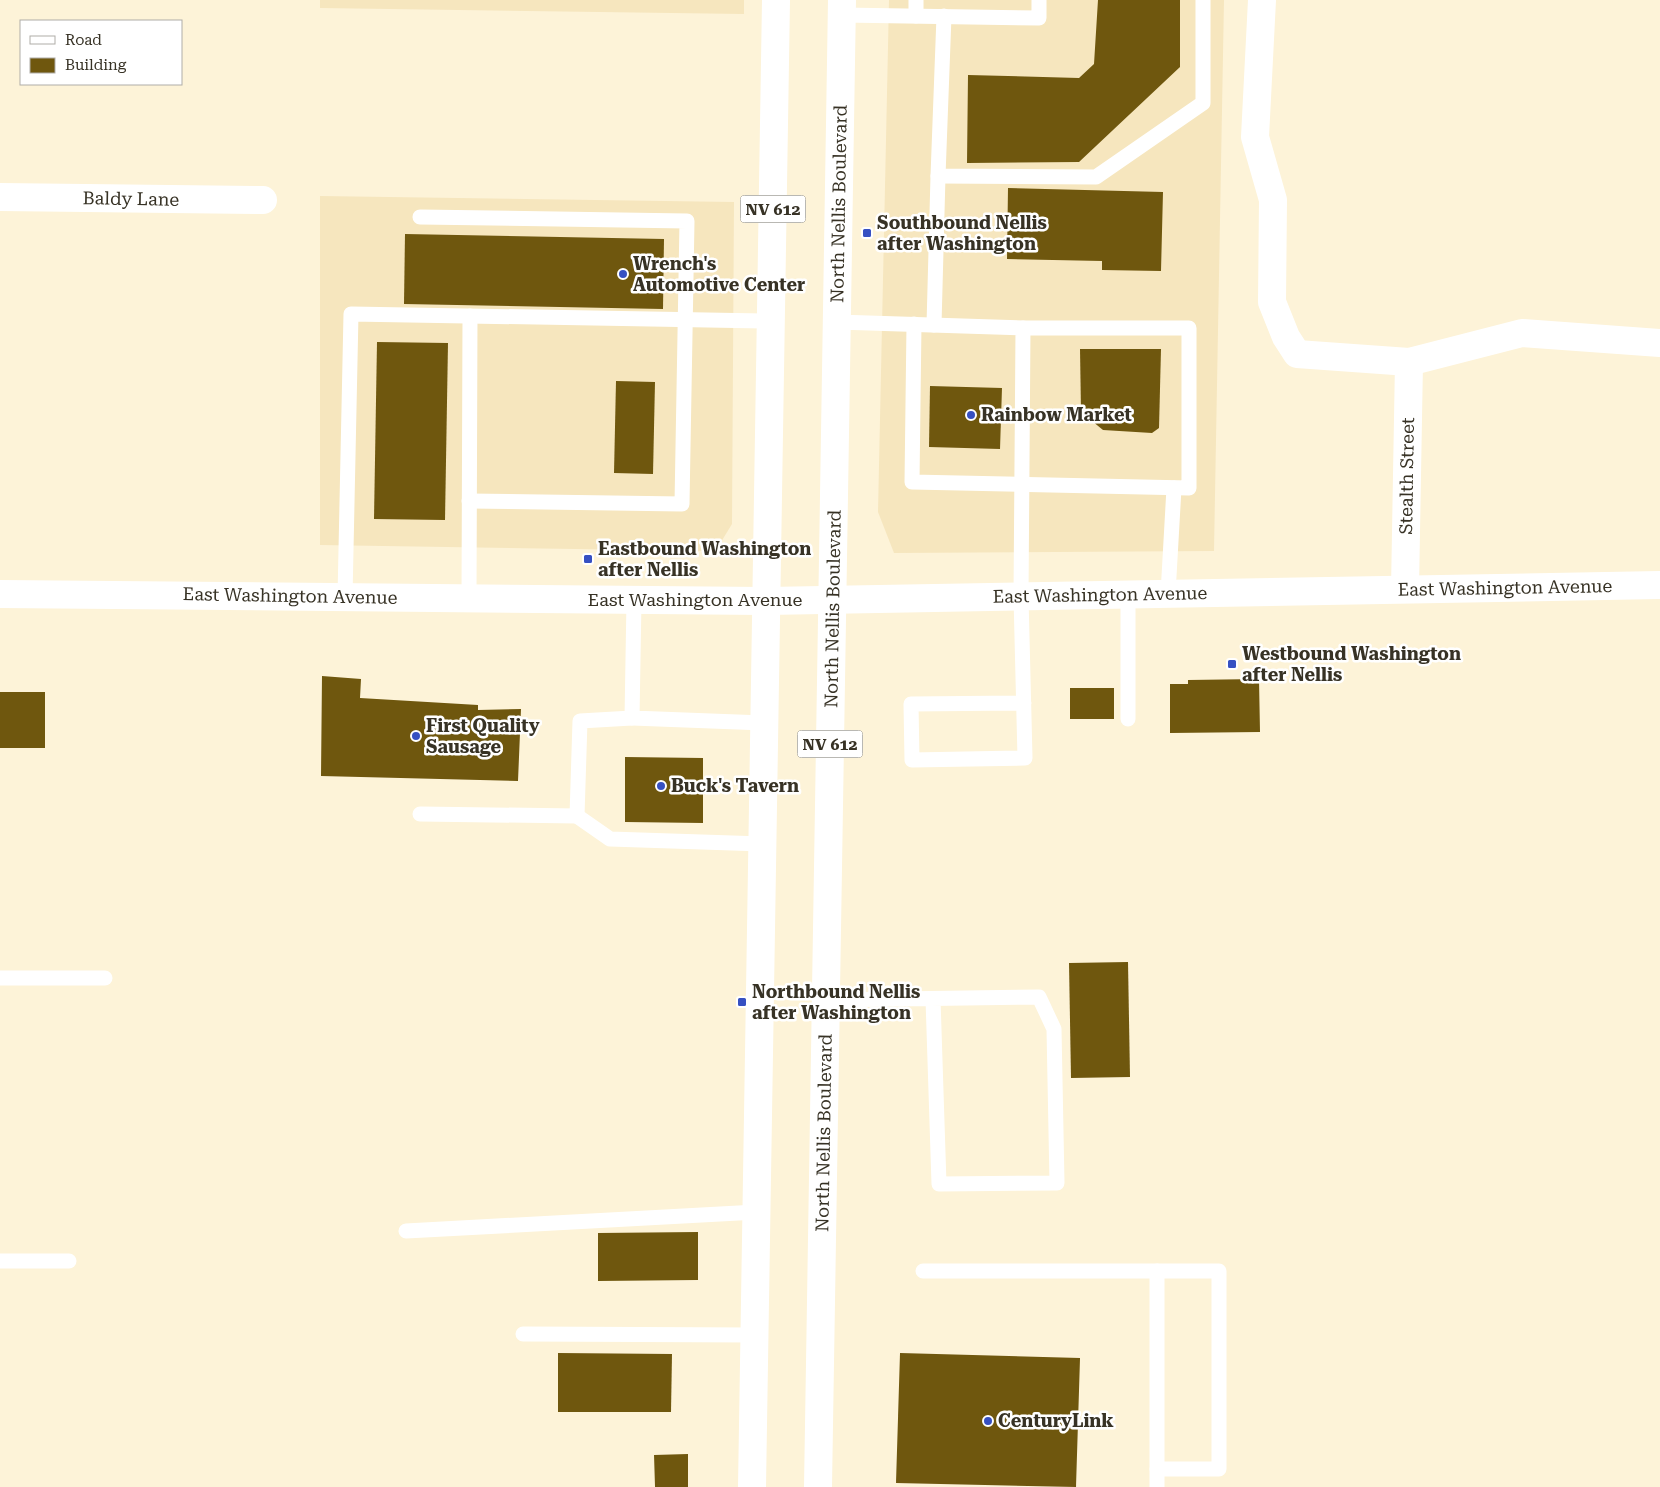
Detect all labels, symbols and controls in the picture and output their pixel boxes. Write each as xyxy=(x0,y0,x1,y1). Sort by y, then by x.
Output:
legend xyxy=(20,20,182,85)
text: Road xyxy=(65,31,102,49)
text: Building xyxy=(65,56,127,74)
street label: North Nellis Boulevard xyxy=(826,104,851,303)
street label: Baldy Lane xyxy=(83,187,180,210)
road number: NV 612 xyxy=(740,195,806,222)
place label: Southbound Nellis after Washington xyxy=(877,212,1047,254)
marker: Southbound Nellis after Washington xyxy=(861,227,873,239)
place label: Wrench's Automotive Center xyxy=(633,253,805,295)
marker: Wrench's Automotive Center xyxy=(617,268,629,280)
place label: Rainbow Market xyxy=(981,404,1132,425)
marker: Rainbow Market xyxy=(965,409,977,421)
street label: Stealth Street xyxy=(1395,417,1418,535)
street label: North Nellis Boulevard xyxy=(820,509,845,708)
place label: Eastbound Washington after Nellis xyxy=(598,538,811,580)
marker: Eastbound Washington after Nellis xyxy=(582,553,594,565)
street label: East Washington Avenue xyxy=(1397,575,1613,600)
street label: East Washington Avenue xyxy=(992,582,1208,607)
street label: East Washington Avenue xyxy=(182,583,398,608)
street label: East Washington Avenue xyxy=(588,589,803,610)
place label: Westbound Washington after Nellis xyxy=(1242,643,1461,685)
marker: Westbound Washington after Nellis xyxy=(1226,658,1238,670)
place label: First Quality Sausage xyxy=(426,715,540,757)
marker: First Quality Sausage xyxy=(410,730,422,742)
road number: NV 612 xyxy=(798,731,862,758)
place label: Buck's Tavern xyxy=(671,775,799,796)
marker: Buck's Tavern xyxy=(655,780,667,792)
place label: Northbound Nellis after Washington xyxy=(752,981,920,1023)
marker: Northbound Nellis after Washington xyxy=(736,996,748,1008)
street label: North Nellis Boulevard xyxy=(811,1033,836,1232)
place label: CenturyLink xyxy=(998,1410,1114,1431)
marker: CenturyLink xyxy=(982,1415,994,1427)

